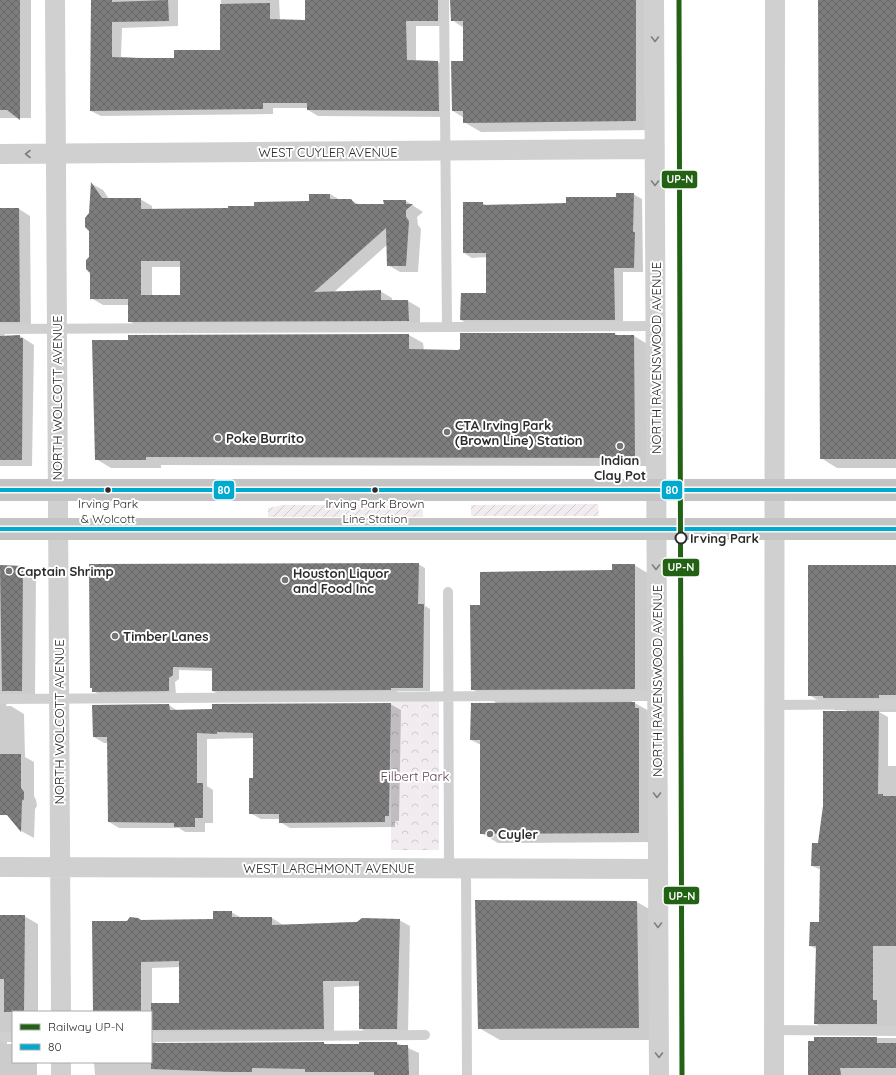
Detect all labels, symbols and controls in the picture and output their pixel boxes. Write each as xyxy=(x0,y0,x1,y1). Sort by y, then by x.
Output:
one-way arrow xyxy=(651,36,659,42)
street label: WEST CUYLER AVENUE xyxy=(258,144,398,160)
one-way arrow xyxy=(25,150,31,158)
line badge: UP-N xyxy=(661,170,698,189)
text: UP-N xyxy=(667,172,693,186)
one-way arrow xyxy=(651,180,659,186)
street label: NORTH RAVENSWOOD AVENUE xyxy=(648,262,664,454)
street label: NORTH WOLCOTT AVENUE xyxy=(49,315,65,481)
place label: CTA Irving Park (Brown Line) Station xyxy=(455,417,583,448)
marker: CTA Irving Park (Brown Line) Station xyxy=(442,427,452,437)
place label: Poke Burrito xyxy=(226,430,304,446)
marker: Poke Burrito xyxy=(213,433,223,443)
marker: Indian Clay Pot xyxy=(615,441,625,451)
place label: Indian Clay Pot xyxy=(594,452,646,483)
line badge: 80 xyxy=(213,480,235,500)
line badge: 80 xyxy=(661,480,683,500)
text: 80 xyxy=(218,483,231,497)
text: 80 xyxy=(666,483,679,497)
marker: Irving Park & Wolcott xyxy=(103,485,113,495)
marker: Irving Park Brown Line Station xyxy=(370,485,380,495)
place label: Irving Park & Wolcott xyxy=(78,496,138,526)
place label: Irving Park Brown Line Station xyxy=(326,496,424,526)
place label: Irving Park xyxy=(690,530,759,546)
marker: Irving Park xyxy=(674,531,688,545)
line badge: UP-N xyxy=(662,558,700,577)
text: UP-N xyxy=(668,560,694,574)
place label: Captain Shrimp xyxy=(17,563,114,579)
one-way arrow xyxy=(652,564,660,570)
place label: Houston Liquor and Food Inc xyxy=(293,565,389,596)
marker: Captain Shrimp xyxy=(4,566,14,576)
marker: Houston Liquor and Food Inc xyxy=(280,575,290,585)
street label: NORTH RAVENSWOOD AVENUE xyxy=(649,585,665,777)
place label: Timber Lanes xyxy=(123,628,208,644)
marker: Timber Lanes xyxy=(110,631,120,641)
street label: NORTH WOLCOTT AVENUE xyxy=(51,639,67,805)
park label: Filbert Park xyxy=(381,768,449,784)
one-way arrow xyxy=(653,792,662,798)
place label: Cuyler xyxy=(498,826,538,842)
marker: Cuyler xyxy=(485,829,495,839)
street label: WEST LARCHMONT AVENUE xyxy=(243,860,415,876)
line badge: UP-N xyxy=(663,886,700,905)
text: UP-N xyxy=(669,889,695,903)
one-way arrow xyxy=(654,922,662,928)
legend xyxy=(12,1011,152,1063)
text: Railway UP-N xyxy=(48,1019,124,1034)
text: 80 xyxy=(48,1039,62,1054)
one-way arrow xyxy=(655,1052,663,1058)

